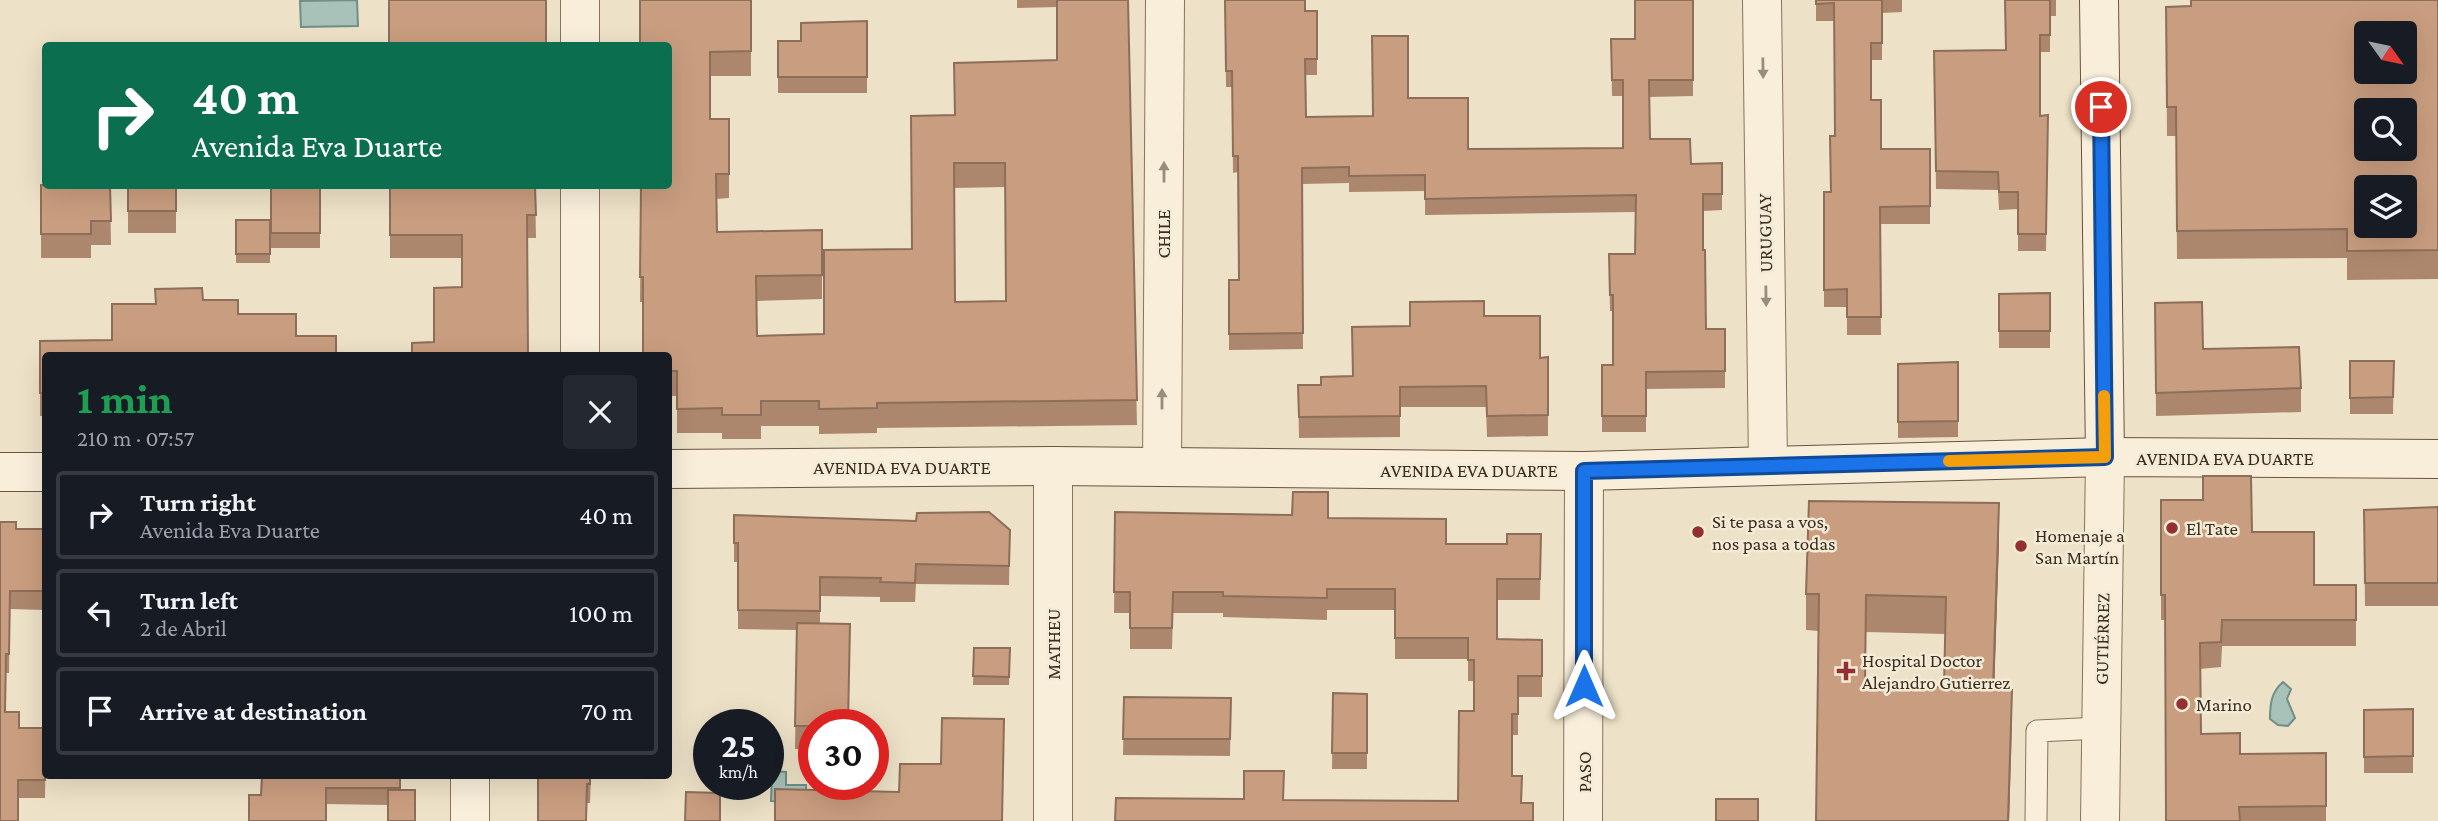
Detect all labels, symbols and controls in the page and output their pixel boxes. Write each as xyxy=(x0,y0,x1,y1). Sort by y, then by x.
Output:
north arrow xyxy=(2354,21,2417,84)
map controls xyxy=(2354,21,2417,238)
one-way arrow xyxy=(1757,57,1769,79)
icon: right xyxy=(77,70,168,161)
text: 40 m xyxy=(192,70,299,125)
pin xyxy=(2071,77,2131,137)
icon: arrive xyxy=(2082,88,2120,126)
button: search xyxy=(2354,98,2417,161)
text: Avenida Eva Duarte xyxy=(192,128,442,164)
one-way arrow xyxy=(1158,160,1170,182)
button: layers xyxy=(2354,175,2417,238)
street label: URUGUAY xyxy=(1754,192,1776,273)
street label: CHILE xyxy=(1153,209,1174,259)
one-way arrow xyxy=(1760,285,1772,307)
text: 1 min xyxy=(77,375,173,422)
button: close xyxy=(563,375,637,449)
one-way arrow xyxy=(1156,388,1168,410)
text: 210 m · 07:57 xyxy=(77,425,194,451)
street label: AVENIDA EVA DUARTE xyxy=(2136,448,2314,469)
street label: AVENIDA EVA DUARTE xyxy=(813,457,991,478)
street label: AVENIDA EVA DUARTE xyxy=(1380,460,1558,481)
text: Turn right xyxy=(140,488,256,517)
icon: right xyxy=(81,496,119,534)
text: 40 m xyxy=(579,501,633,530)
place label: Si te pasa a vos, nos pasa a todas xyxy=(1712,511,1835,554)
text: Avenida Eva Duarte xyxy=(140,517,320,543)
place label: El Tate xyxy=(2186,518,2238,539)
marker: El Tate xyxy=(2164,520,2180,536)
marker: Si te pasa a vos, nos pasa a todas xyxy=(1690,524,1706,540)
place label: Homenaje a San Martín xyxy=(2035,525,2125,568)
marker: Homenaje a San Martín xyxy=(2013,538,2029,554)
text: Turn left xyxy=(140,586,238,615)
street label: GUTIÉRREZ xyxy=(2091,593,2113,685)
icon: left xyxy=(81,594,119,632)
text: 100 m xyxy=(569,599,633,628)
street label: MATHEU xyxy=(1043,608,1064,680)
text: 2 de Abril xyxy=(140,615,227,641)
position arrow xyxy=(1547,649,1621,723)
place label: Hospital Doctor Alejandro Gutierrez xyxy=(1862,650,2010,694)
marker: Hospital Doctor Alejandro Gutierrez xyxy=(1836,661,1856,681)
icon: arrive xyxy=(81,692,119,730)
place label: Marino xyxy=(2196,694,2252,715)
marker: Marino xyxy=(2174,696,2190,712)
text: Arrive at destination xyxy=(140,697,367,726)
text: 70 m xyxy=(581,697,633,726)
speed limit sign: 30 xyxy=(798,709,889,800)
text: 25 xyxy=(721,726,756,765)
street label: PASO xyxy=(1574,751,1595,793)
text: km/h xyxy=(719,762,758,782)

